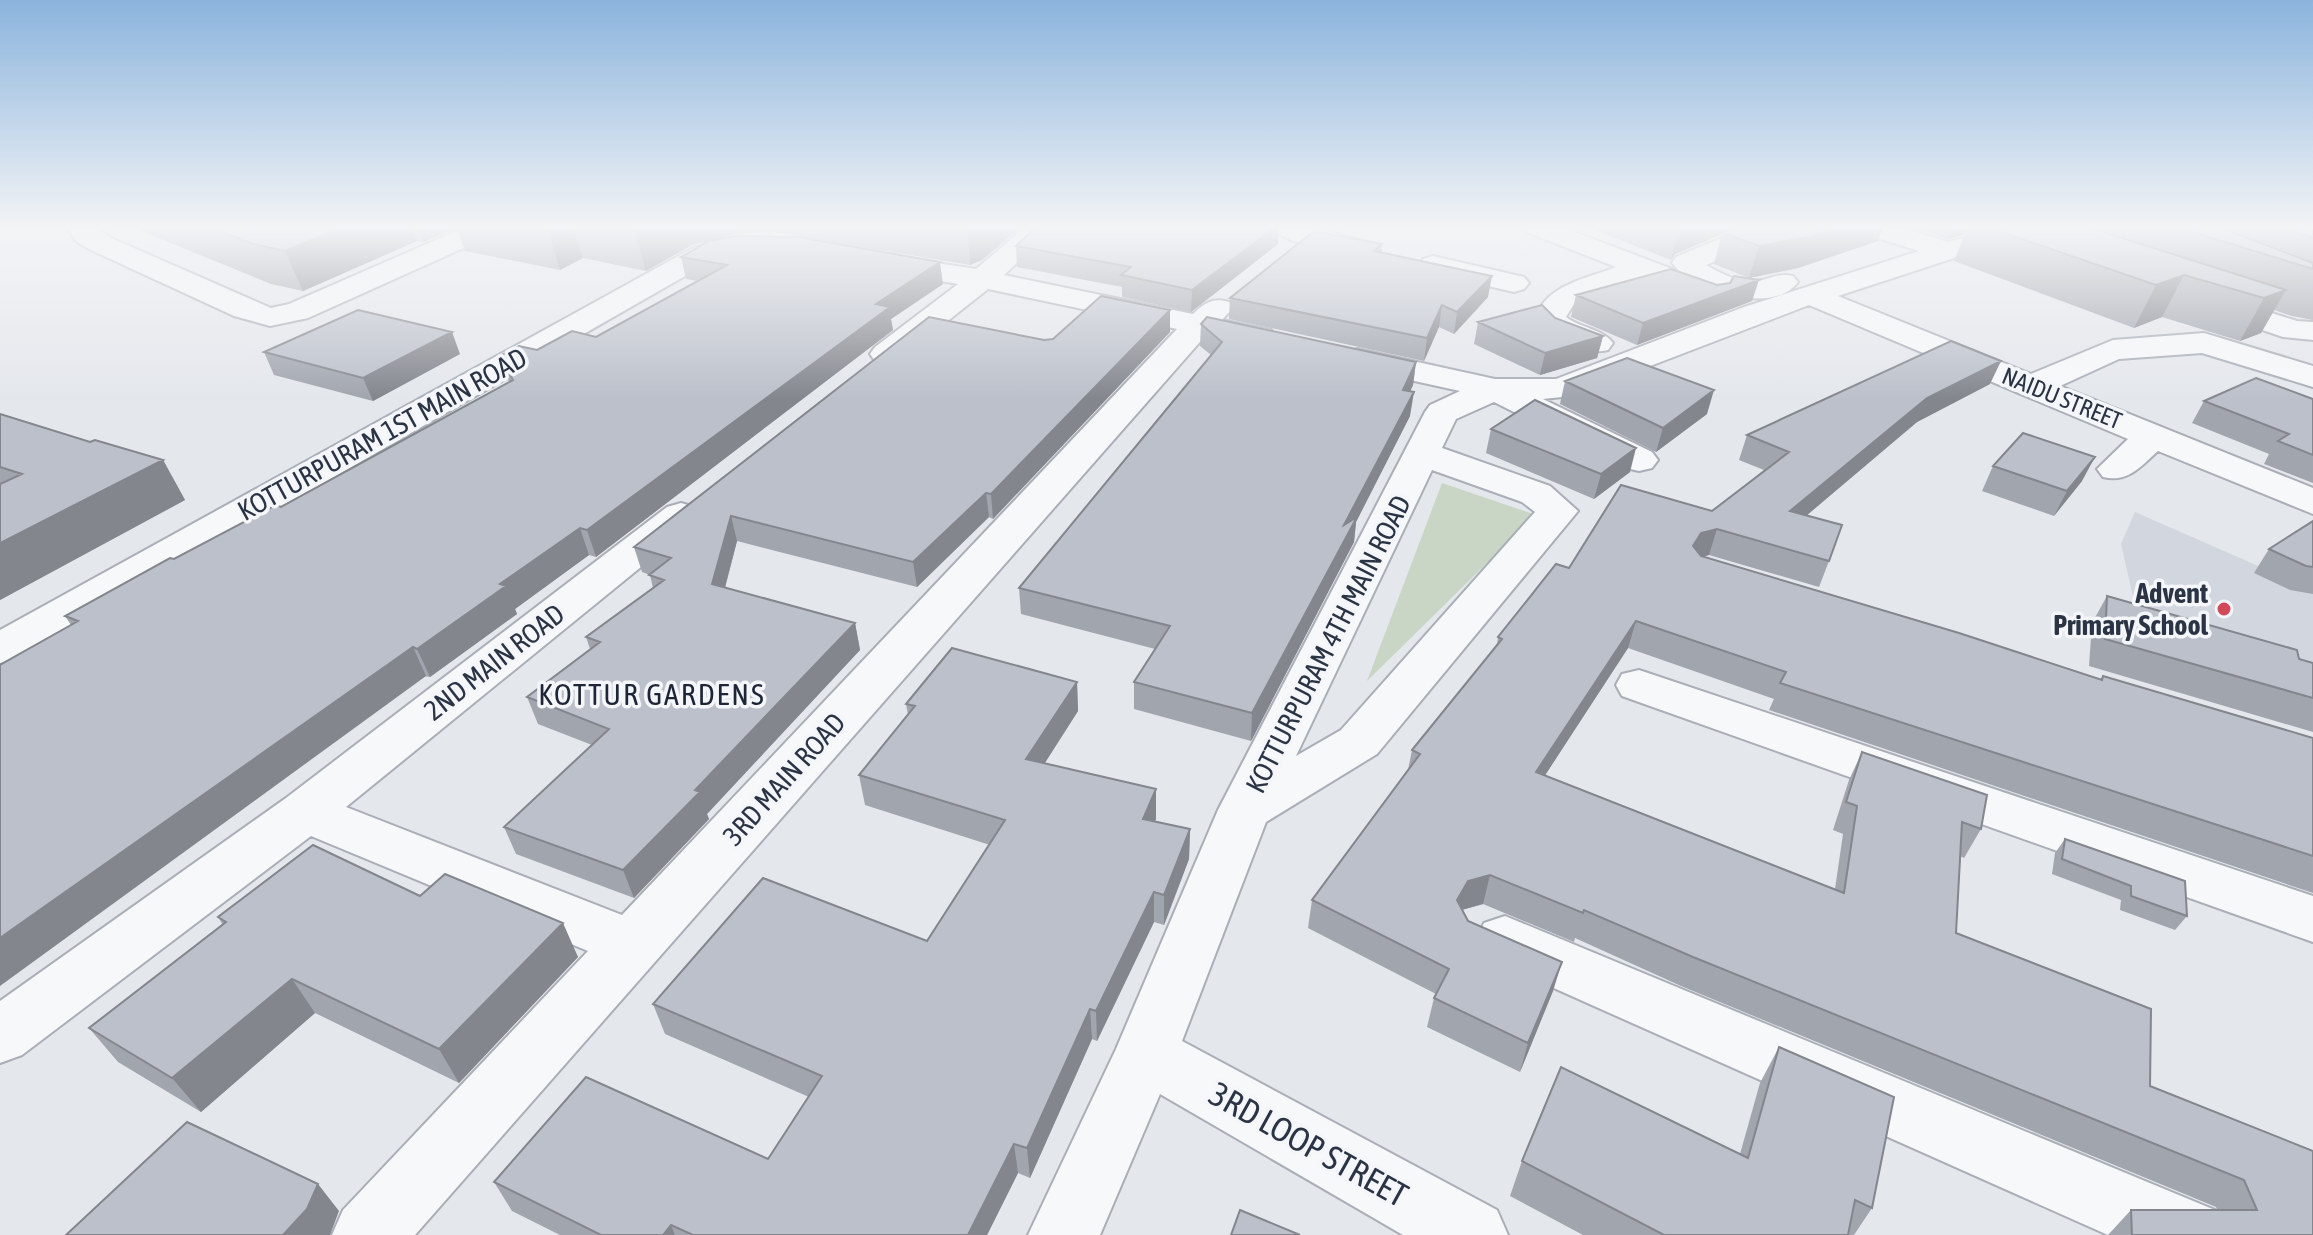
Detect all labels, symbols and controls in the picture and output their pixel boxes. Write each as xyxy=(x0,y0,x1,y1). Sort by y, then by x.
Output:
street label: KOTTURPURAM 1ST MAIN ROAD xyxy=(232,341,532,527)
street label: NAIDU STREET xyxy=(1998,362,2126,434)
street label: KOTTURPURAM 4TH MAIN ROAD xyxy=(1239,490,1417,798)
place label: Advent Primary School xyxy=(2053,577,2209,641)
street label: 2ND MAIN ROAD xyxy=(418,597,570,727)
marker: Advent Primary School xyxy=(2215,600,2233,618)
district label: KOTTUR GARDENS xyxy=(538,677,766,711)
street label: 3RD MAIN ROAD xyxy=(717,707,851,851)
street label: 3RD LOOP STREET xyxy=(1203,1074,1415,1214)

